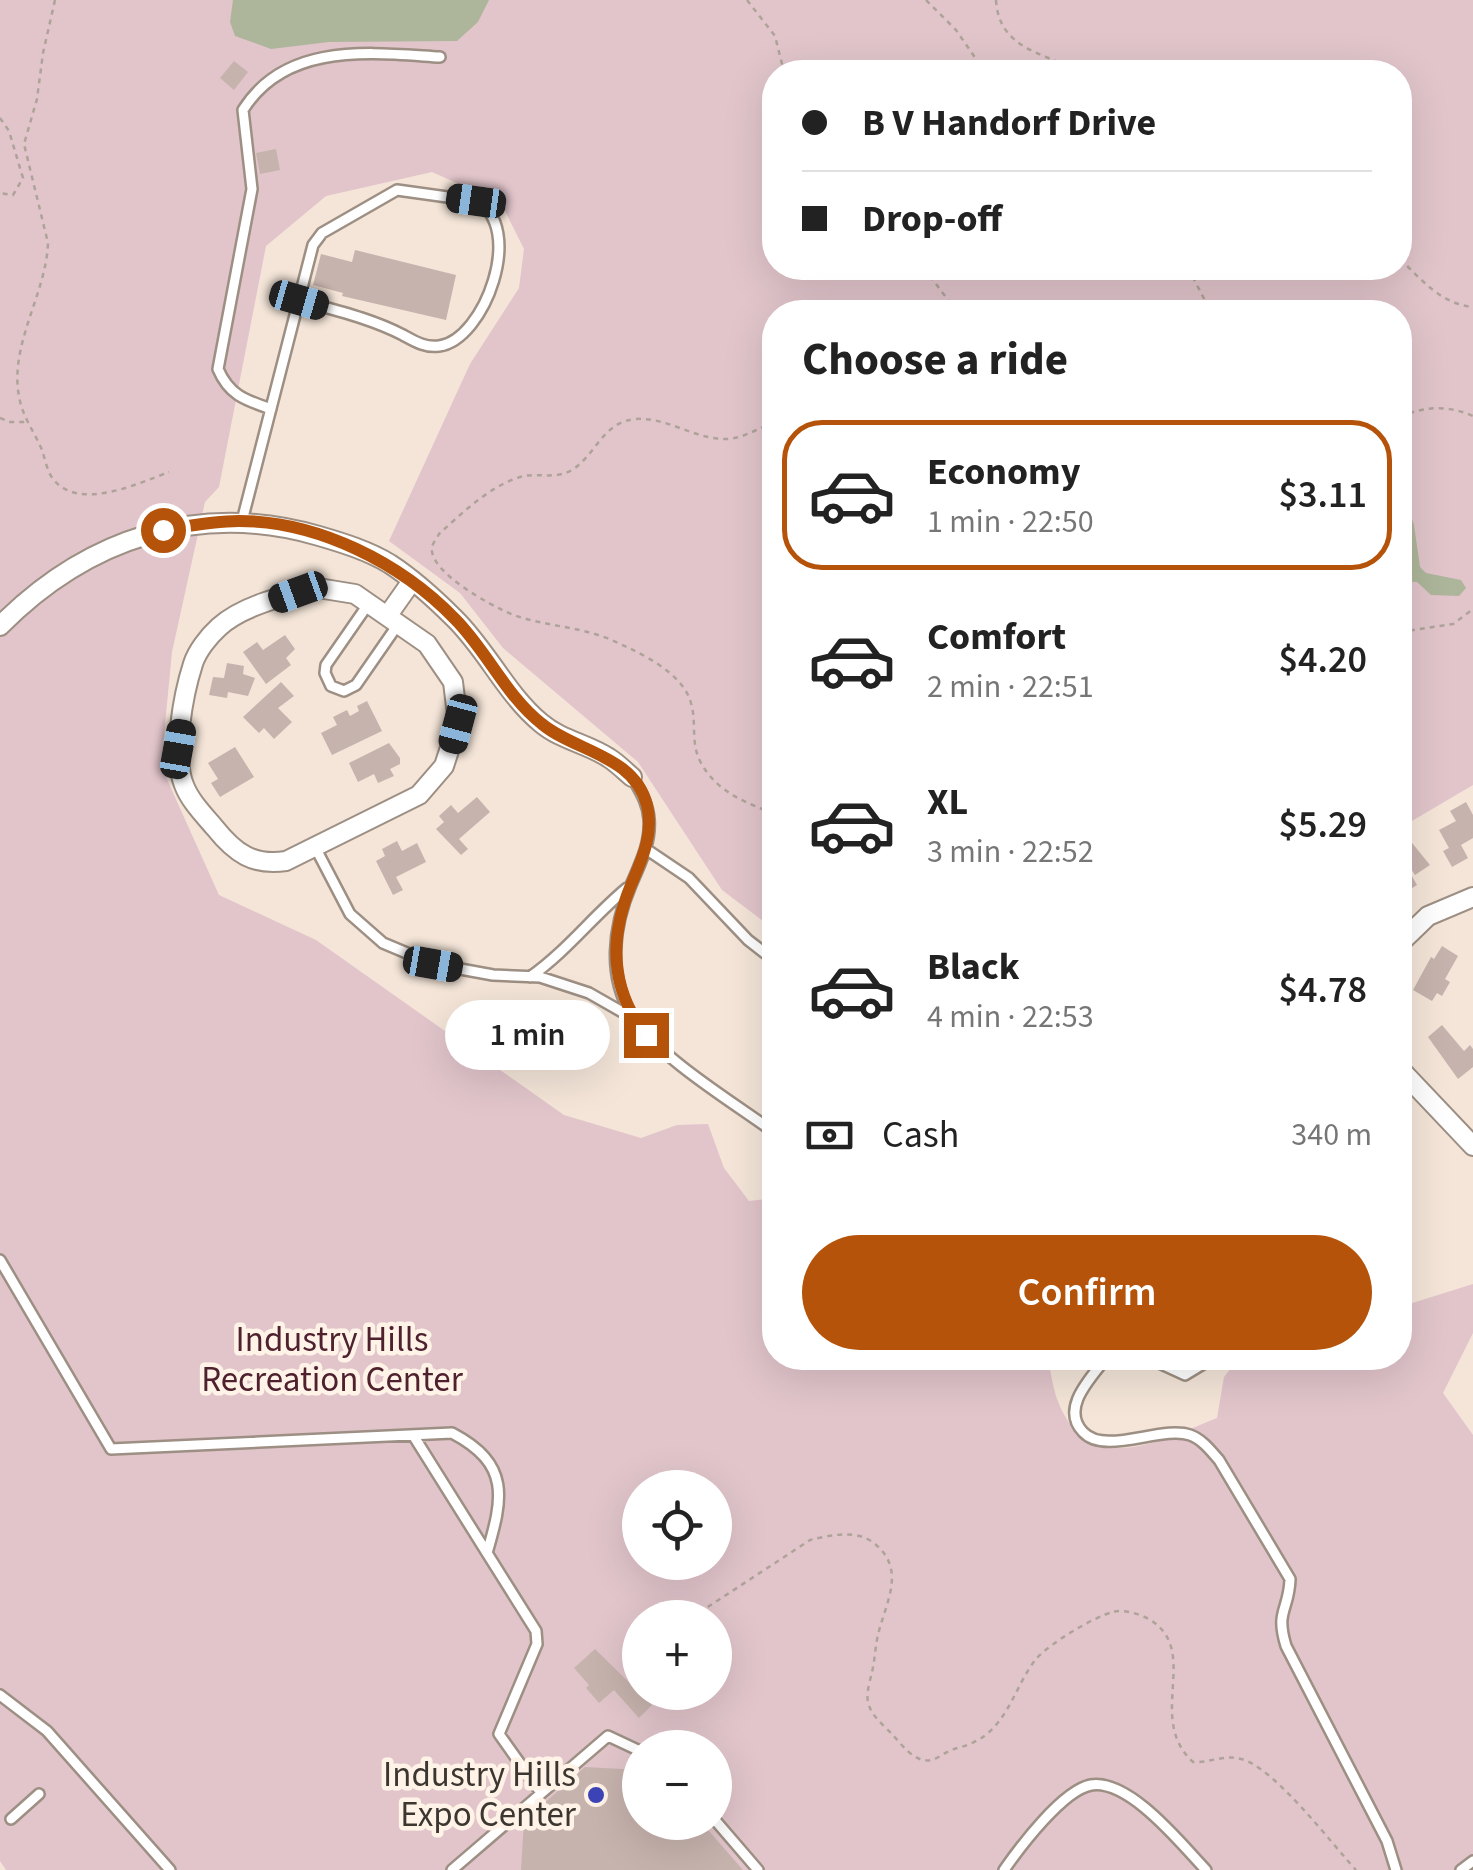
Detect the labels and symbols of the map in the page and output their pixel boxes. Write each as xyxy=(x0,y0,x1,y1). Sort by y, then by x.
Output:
car xyxy=(444,182,508,220)
car xyxy=(266,277,332,323)
route start xyxy=(141,508,186,553)
car xyxy=(265,568,331,616)
car xyxy=(436,691,480,757)
car xyxy=(158,717,198,781)
car xyxy=(401,944,465,984)
callout: 1 min xyxy=(446,1000,611,1070)
route end xyxy=(624,1013,669,1058)
park label: Industry Hills Recreation Center xyxy=(201,1315,464,1405)
place label: Industry Hills Expo Center xyxy=(383,1750,577,1840)
marker: Industry Hills Expo Center xyxy=(585,1784,607,1806)

